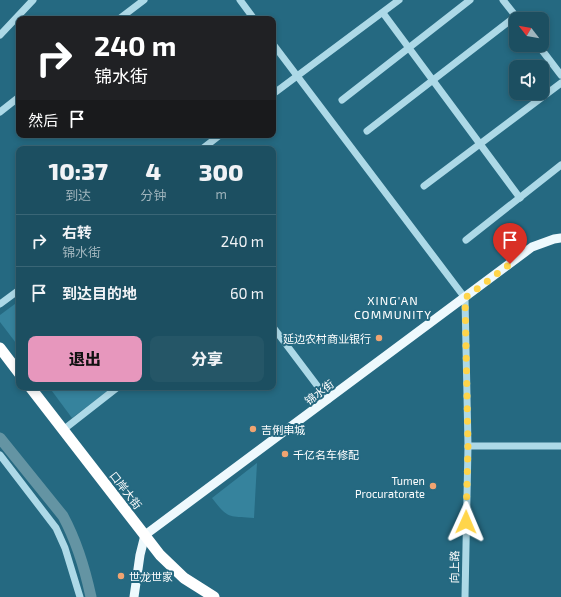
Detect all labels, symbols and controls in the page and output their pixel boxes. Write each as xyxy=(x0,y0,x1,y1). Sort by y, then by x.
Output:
north arrow xyxy=(509,12,549,52)
map controls xyxy=(509,12,549,100)
text: 240 m xyxy=(94,28,177,62)
icon: right xyxy=(28,32,80,84)
button: sound xyxy=(509,60,549,100)
text: 锦水街 xyxy=(94,65,148,87)
icon: arrive xyxy=(66,108,88,130)
text: 然后 xyxy=(28,111,58,129)
text: 10:37 xyxy=(48,156,108,185)
text: 4 xyxy=(146,156,161,185)
text: 300 xyxy=(199,157,244,186)
text: m xyxy=(215,186,227,202)
text: 到达 xyxy=(65,187,91,203)
text: 分钟 xyxy=(140,187,166,203)
text: 右转 xyxy=(62,223,92,241)
pin xyxy=(493,223,527,264)
icon: arrive xyxy=(499,229,521,251)
icon: right xyxy=(28,230,50,252)
text: 240 m xyxy=(221,232,264,250)
text: 锦水街 xyxy=(62,244,101,260)
icon: arrive xyxy=(28,282,50,304)
text: 到达目的地 xyxy=(62,284,137,302)
text: 60 m xyxy=(230,284,264,302)
district label: XING'AN COMMUNITY xyxy=(354,293,432,321)
place label: 延边农村商业银行 xyxy=(283,332,371,345)
marker: 延边农村商业银行 xyxy=(374,333,384,343)
button: 退出 xyxy=(28,336,142,382)
button: 分享 xyxy=(150,336,264,382)
street label: 锦水街 xyxy=(302,377,336,407)
place label: 吉俐串城 xyxy=(261,423,305,436)
marker: 吉俐串城 xyxy=(248,424,258,434)
place label: 千亿名车修配 xyxy=(293,448,359,461)
marker: 千亿名车修配 xyxy=(280,449,290,459)
street label: 口岸大街 xyxy=(107,469,145,511)
place label: Tumen Procuratorate xyxy=(355,474,425,500)
marker: Tumen Procuratorate xyxy=(428,481,438,491)
position arrow xyxy=(445,501,487,543)
street label: 向上路 xyxy=(447,550,461,584)
place label: 世龙世家 xyxy=(129,570,173,583)
marker: 世龙世家 xyxy=(116,571,126,581)

